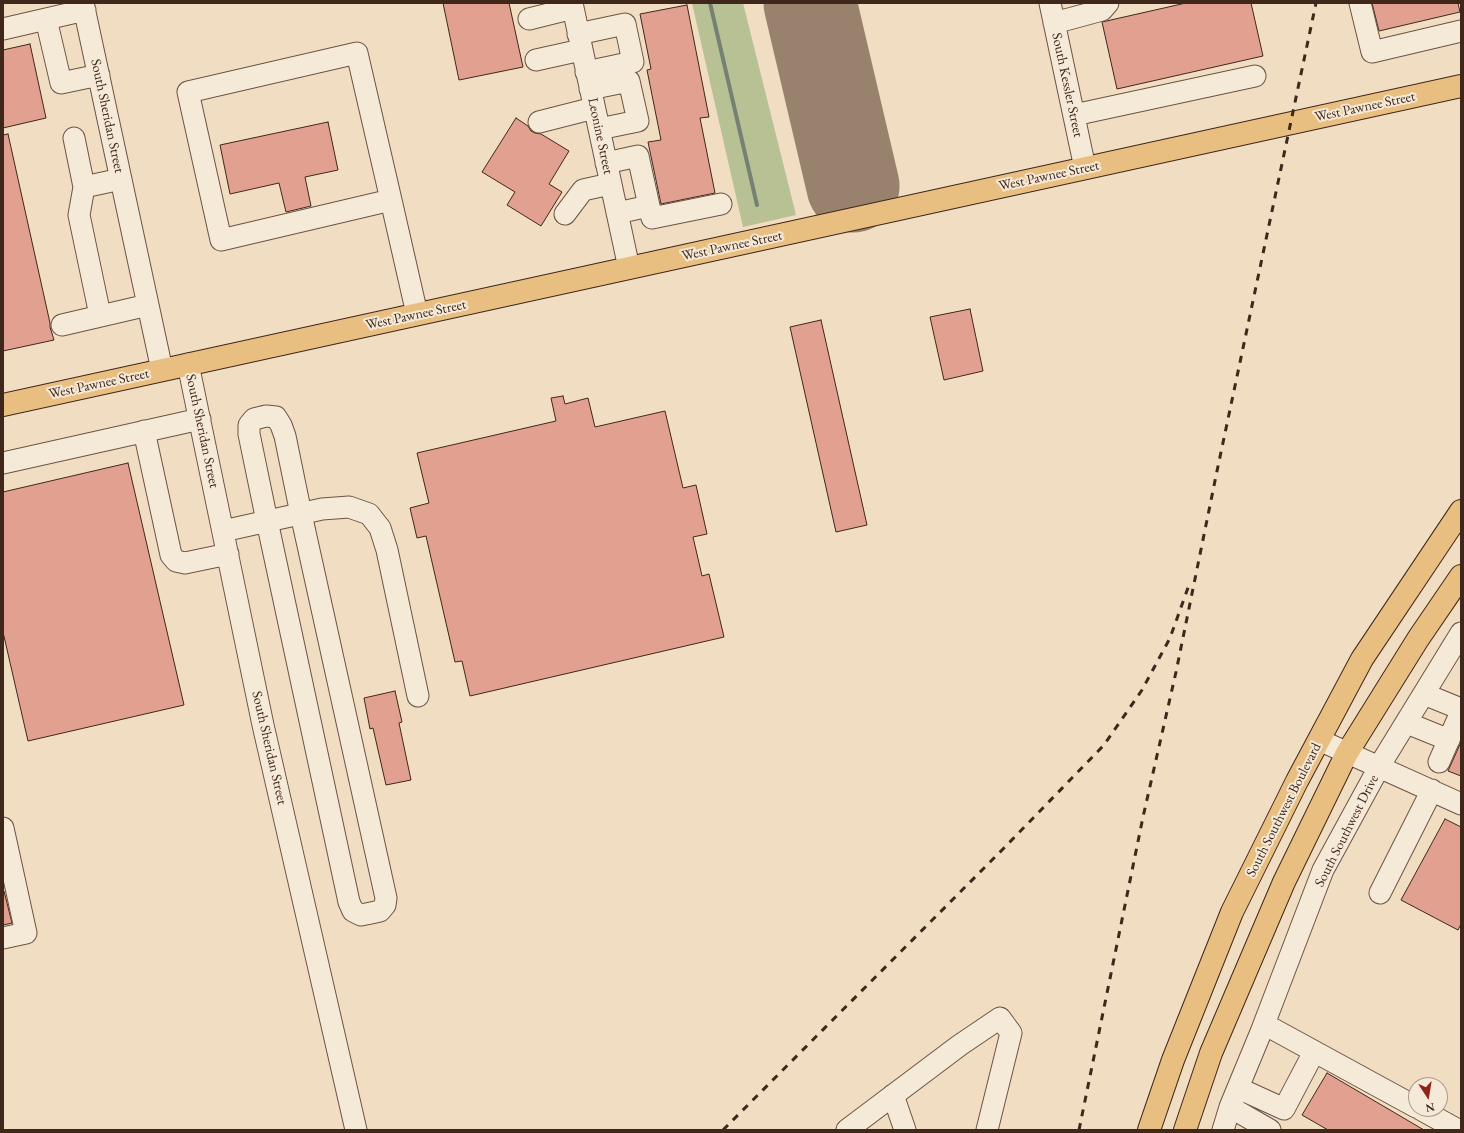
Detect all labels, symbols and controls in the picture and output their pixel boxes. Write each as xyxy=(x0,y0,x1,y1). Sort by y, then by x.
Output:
street label: South Kessler Street xyxy=(1048,31,1086,139)
street label: South Sheridan Street xyxy=(87,57,127,175)
street label: West Pawnee Street xyxy=(1313,88,1417,126)
street label: Leonine Street xyxy=(584,96,616,176)
street label: West Pawnee Street xyxy=(997,157,1101,195)
street label: West Pawnee Street xyxy=(680,227,784,265)
street label: West Pawnee Street xyxy=(364,296,468,334)
street label: West Pawnee Street xyxy=(47,365,151,403)
street label: South Sheridan Street xyxy=(182,372,222,490)
street label: South Sheridan Street xyxy=(248,690,290,806)
street label: South Southwest Boulevard xyxy=(1243,740,1325,880)
street label: South Southwest Drive xyxy=(1311,772,1383,890)
north arrow xyxy=(1408,1077,1448,1117)
text: N xyxy=(1424,1100,1436,1116)

